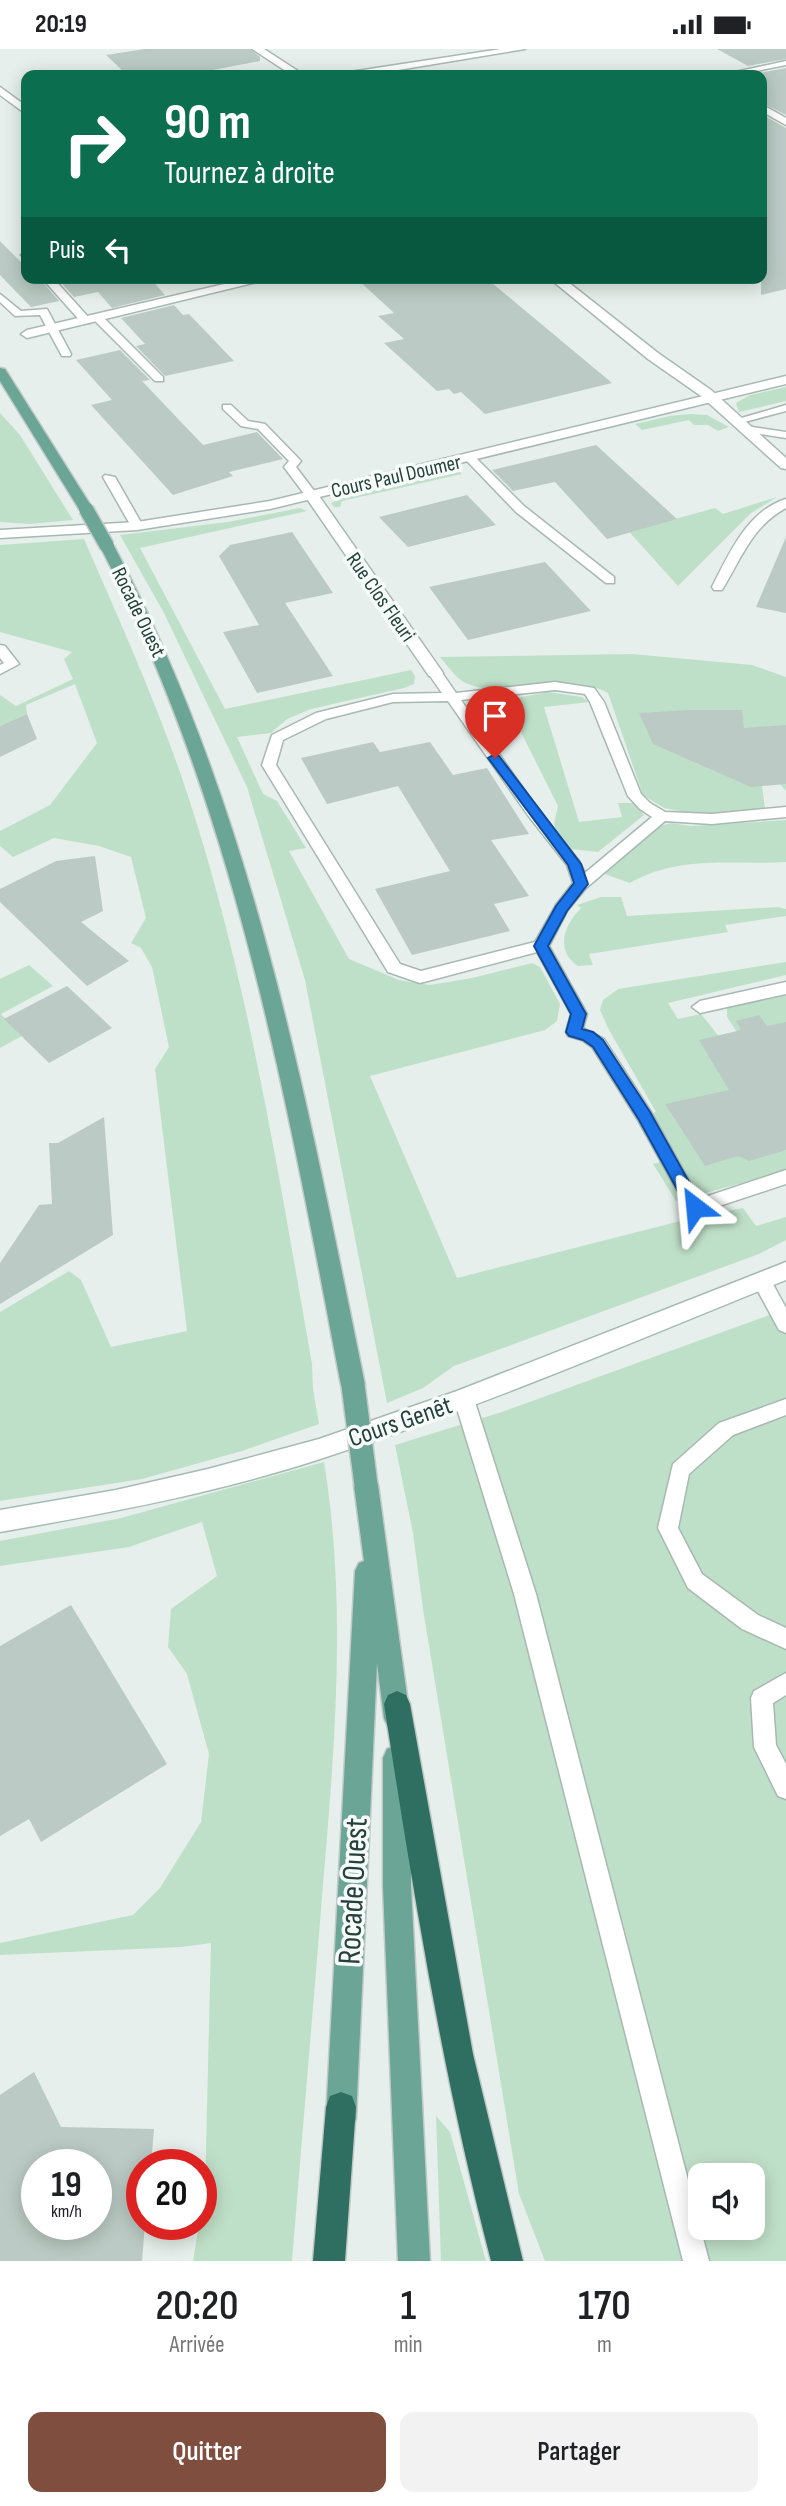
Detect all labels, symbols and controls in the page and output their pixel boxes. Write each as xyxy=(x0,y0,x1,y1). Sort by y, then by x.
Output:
text: 20:19 xyxy=(35,9,87,40)
text: 90 m xyxy=(164,94,251,153)
icon: right xyxy=(49,98,140,189)
text: Tournez à droite xyxy=(164,154,335,193)
icon: left xyxy=(99,231,137,269)
text: Puis xyxy=(49,235,85,266)
street label: Cours Paul Doumer xyxy=(329,449,464,504)
street label: Rue Clos Fleuri xyxy=(341,548,420,647)
street label: Rocade Ouest xyxy=(106,563,171,661)
pin xyxy=(465,686,525,758)
icon: arrive xyxy=(476,697,514,735)
position arrow xyxy=(658,1170,732,1244)
street label: Cours Genêt xyxy=(345,1390,456,1455)
street label: Rocade Ouest xyxy=(330,1817,377,1965)
speed limit sign: 20 xyxy=(126,2149,217,2240)
map controls xyxy=(688,2163,765,2240)
button: sound xyxy=(688,2163,765,2240)
text: 19 xyxy=(51,2164,82,2207)
text: km/h xyxy=(51,2201,82,2222)
text: 20:20 xyxy=(155,2281,238,2332)
text: 1 xyxy=(400,2281,416,2332)
text: 170 xyxy=(578,2281,631,2332)
text: Arrivée xyxy=(169,2331,224,2359)
text: min xyxy=(394,2331,423,2359)
text: m xyxy=(597,2331,612,2359)
button: Quitter xyxy=(28,2412,386,2492)
button: Partager xyxy=(400,2412,758,2492)

